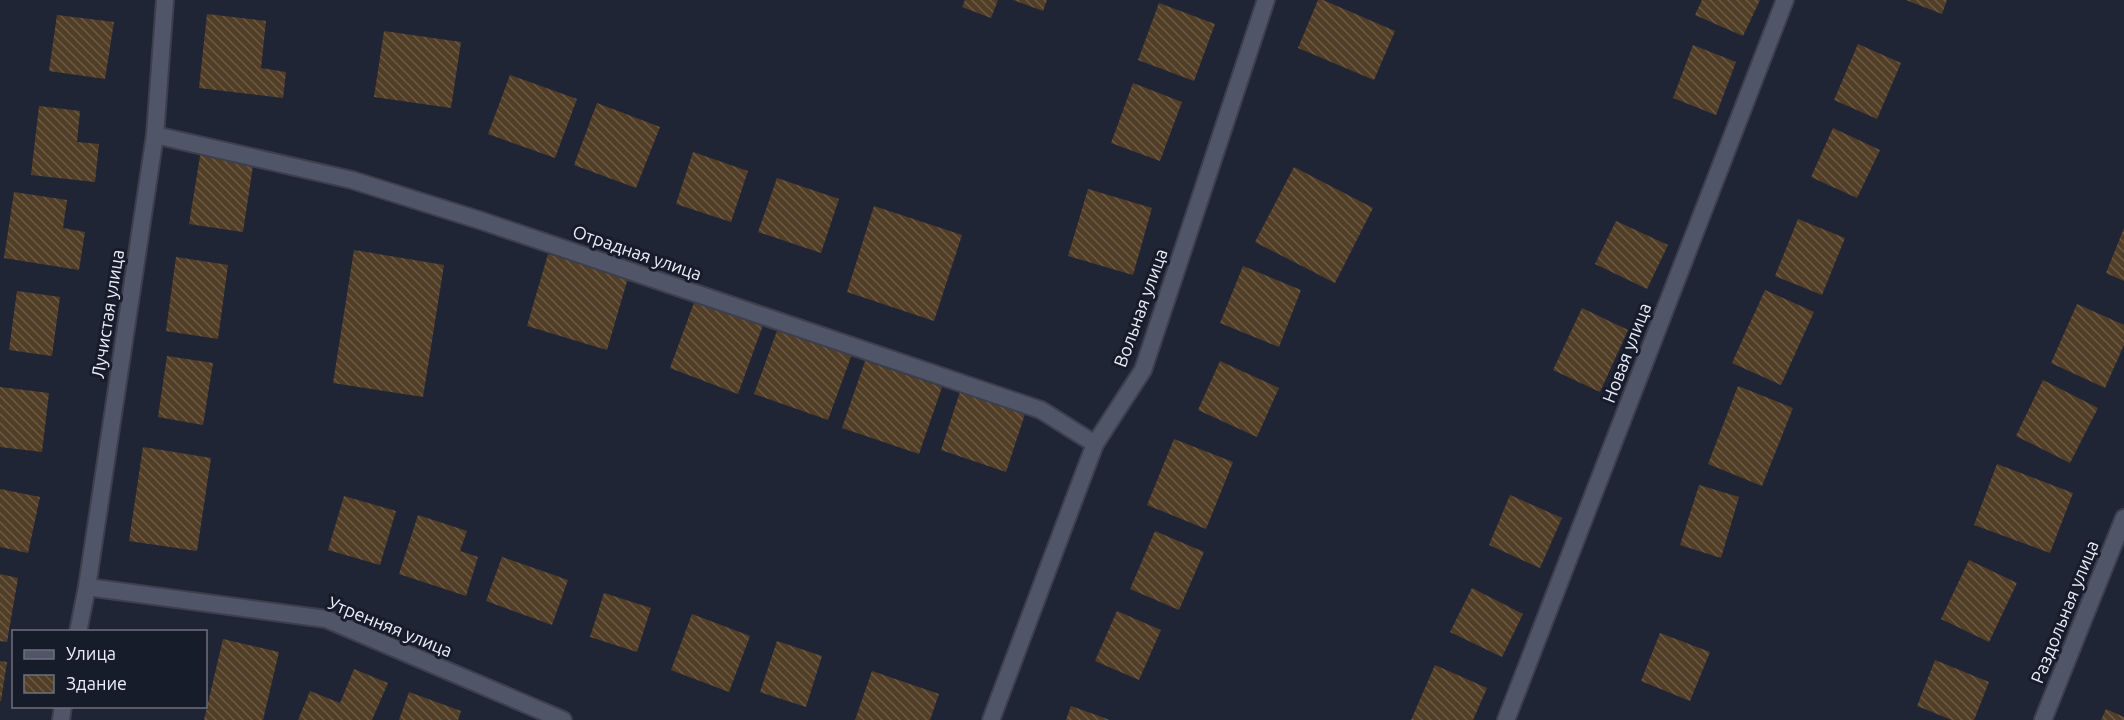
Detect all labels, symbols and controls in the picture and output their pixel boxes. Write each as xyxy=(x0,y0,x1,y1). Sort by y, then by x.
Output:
street label: Отрадная улица xyxy=(570,221,704,284)
street label: Вольная улица xyxy=(1109,246,1171,370)
street label: Лучистая улица xyxy=(87,248,127,380)
street label: Новая улица xyxy=(1598,300,1654,405)
street label: Раздольная улица xyxy=(2026,537,2102,686)
street label: Утренняя улица xyxy=(325,592,455,660)
legend xyxy=(12,630,207,708)
text: Улица xyxy=(66,643,116,663)
text: Здание xyxy=(66,673,127,693)

